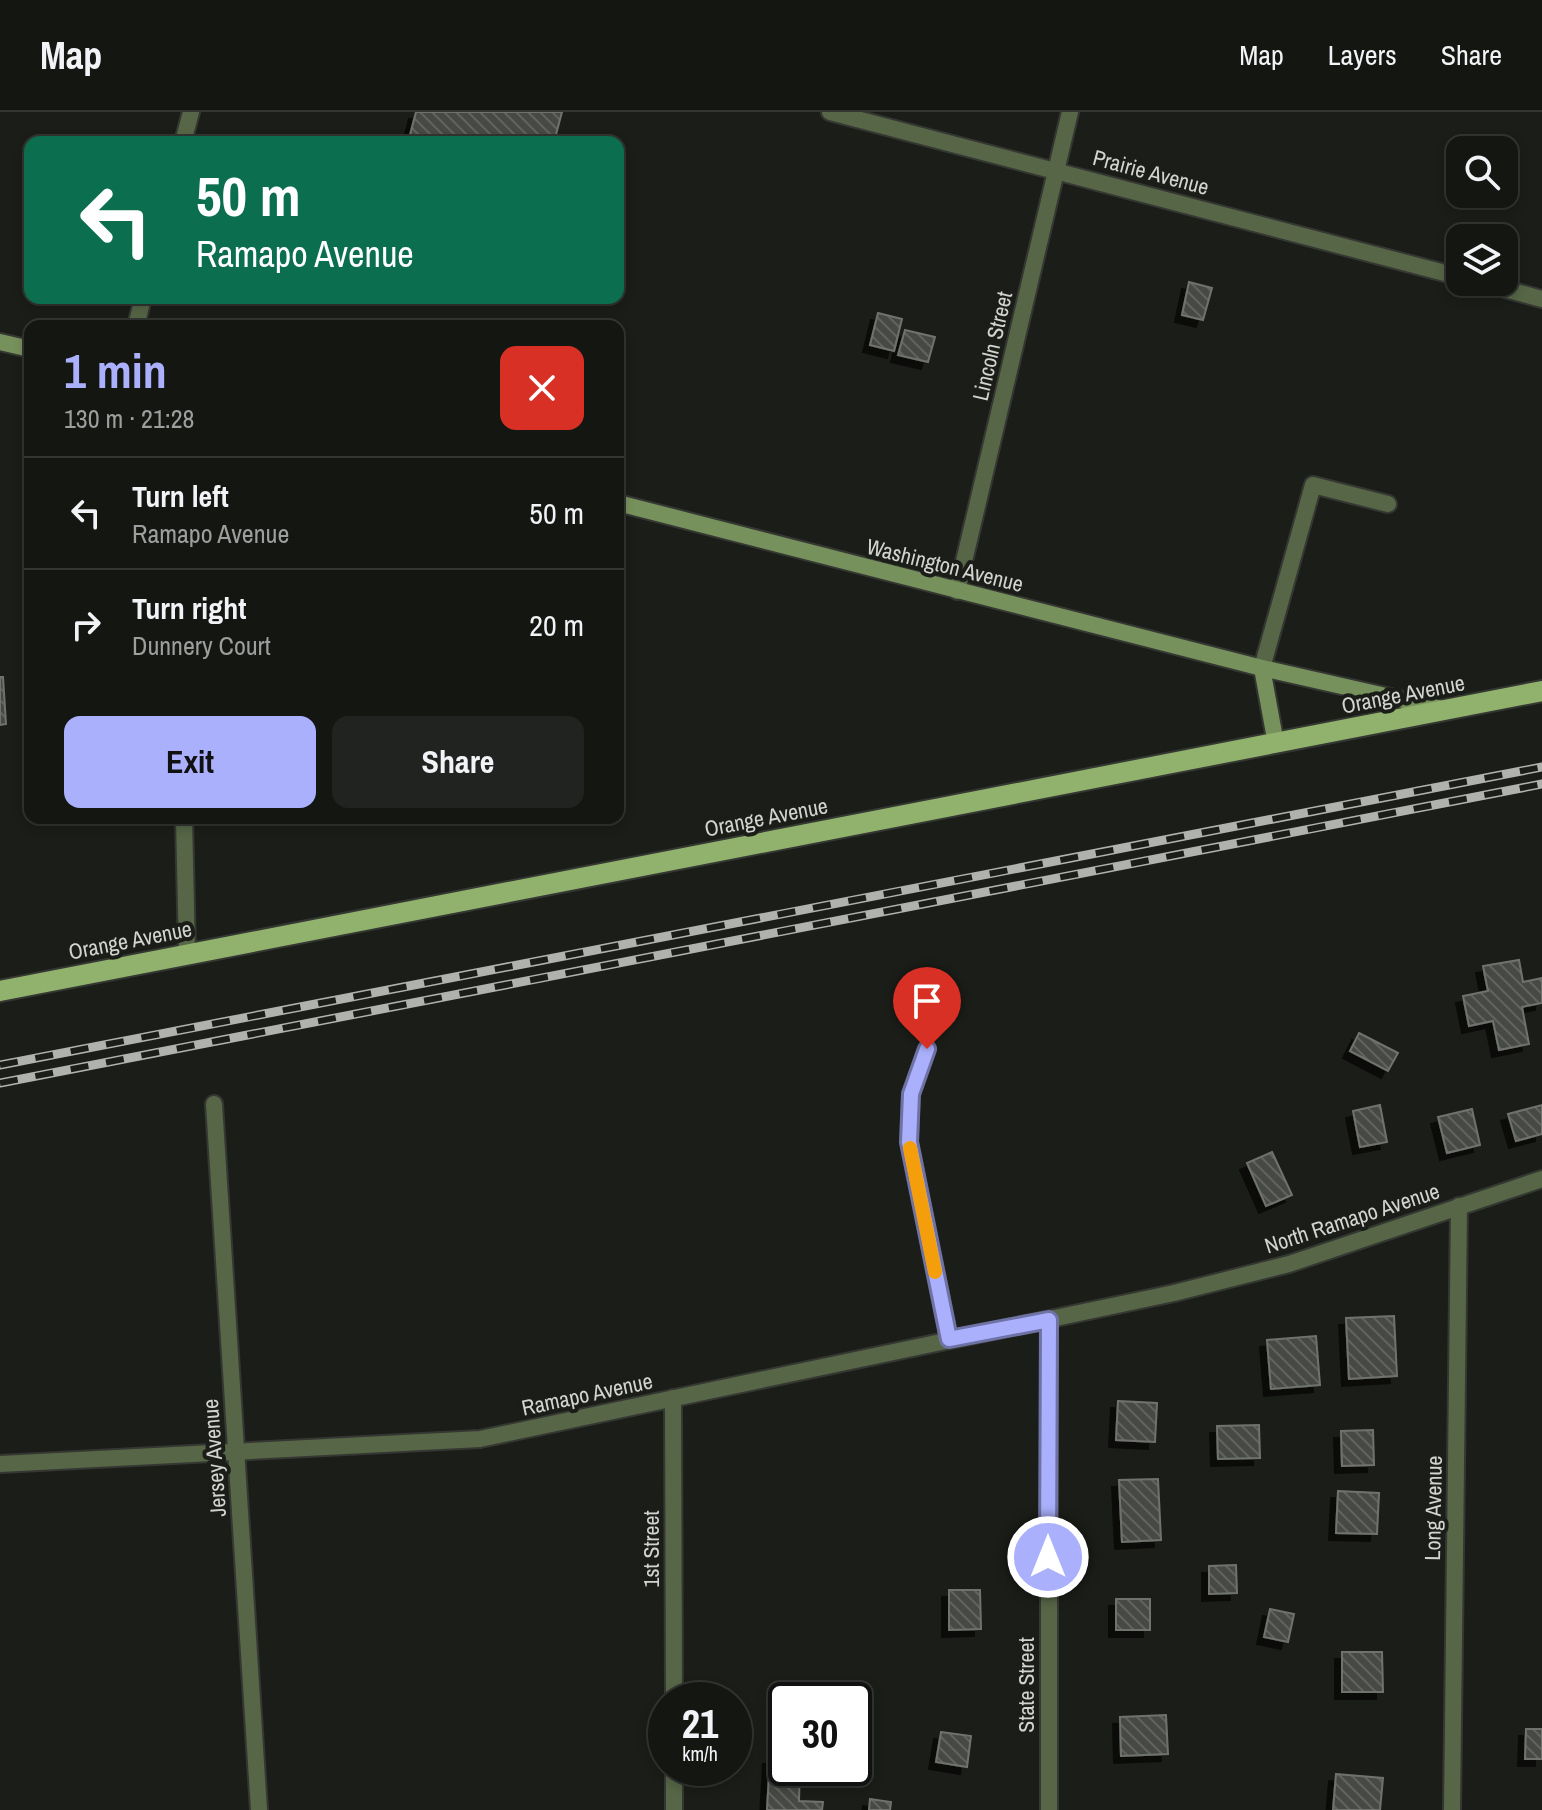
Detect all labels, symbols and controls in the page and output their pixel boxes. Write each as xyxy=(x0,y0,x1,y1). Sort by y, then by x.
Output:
text: Map xyxy=(40,30,102,81)
text: Map xyxy=(1239,36,1284,74)
text: Layers xyxy=(1328,36,1397,74)
text: Share xyxy=(1441,36,1502,74)
map controls xyxy=(1446,136,1518,296)
button: search xyxy=(1446,136,1518,208)
street label: Prairie Avenue xyxy=(1090,142,1212,202)
text: 50 m xyxy=(196,158,301,233)
icon: left xyxy=(64,168,168,272)
button: layers xyxy=(1446,224,1518,296)
text: Ramapo Avenue xyxy=(196,230,414,278)
street label: Lincoln Street xyxy=(965,288,1019,404)
text: 1 min xyxy=(64,338,167,403)
button: close xyxy=(500,346,584,430)
text: 130 m · 21:28 xyxy=(64,401,194,436)
text: Turn left xyxy=(132,476,229,516)
icon: left xyxy=(64,491,108,535)
text: 50 m xyxy=(529,493,584,533)
text: Ramapo Avenue xyxy=(132,516,289,551)
street label: Washington Avenue xyxy=(863,531,1027,599)
text: Turn right xyxy=(132,588,246,628)
icon: right xyxy=(64,603,108,647)
text: 20 m xyxy=(529,605,584,645)
text: Dunnery Court xyxy=(132,628,271,663)
street label: Orange Avenue xyxy=(1339,667,1467,721)
button: Exit xyxy=(64,716,316,808)
button: Share xyxy=(332,716,584,808)
street label: Orange Avenue xyxy=(702,790,830,844)
street label: Orange Avenue xyxy=(66,913,194,967)
pin xyxy=(893,967,961,1049)
icon: arrive xyxy=(905,979,949,1023)
street label: North Ramapo Avenue xyxy=(1261,1176,1443,1260)
street label: Ramapo Avenue xyxy=(519,1365,655,1423)
street label: Jersey Avenue xyxy=(195,1398,233,1518)
street label: Long Avenue xyxy=(1417,1455,1449,1561)
street label: 1st Street xyxy=(636,1510,666,1588)
position arrow xyxy=(1006,1515,1090,1599)
street label: State Street xyxy=(1011,1637,1041,1733)
speed limit sign: 30 xyxy=(768,1682,872,1786)
text: 21 xyxy=(682,1697,718,1750)
text: km/h xyxy=(682,1740,718,1767)

